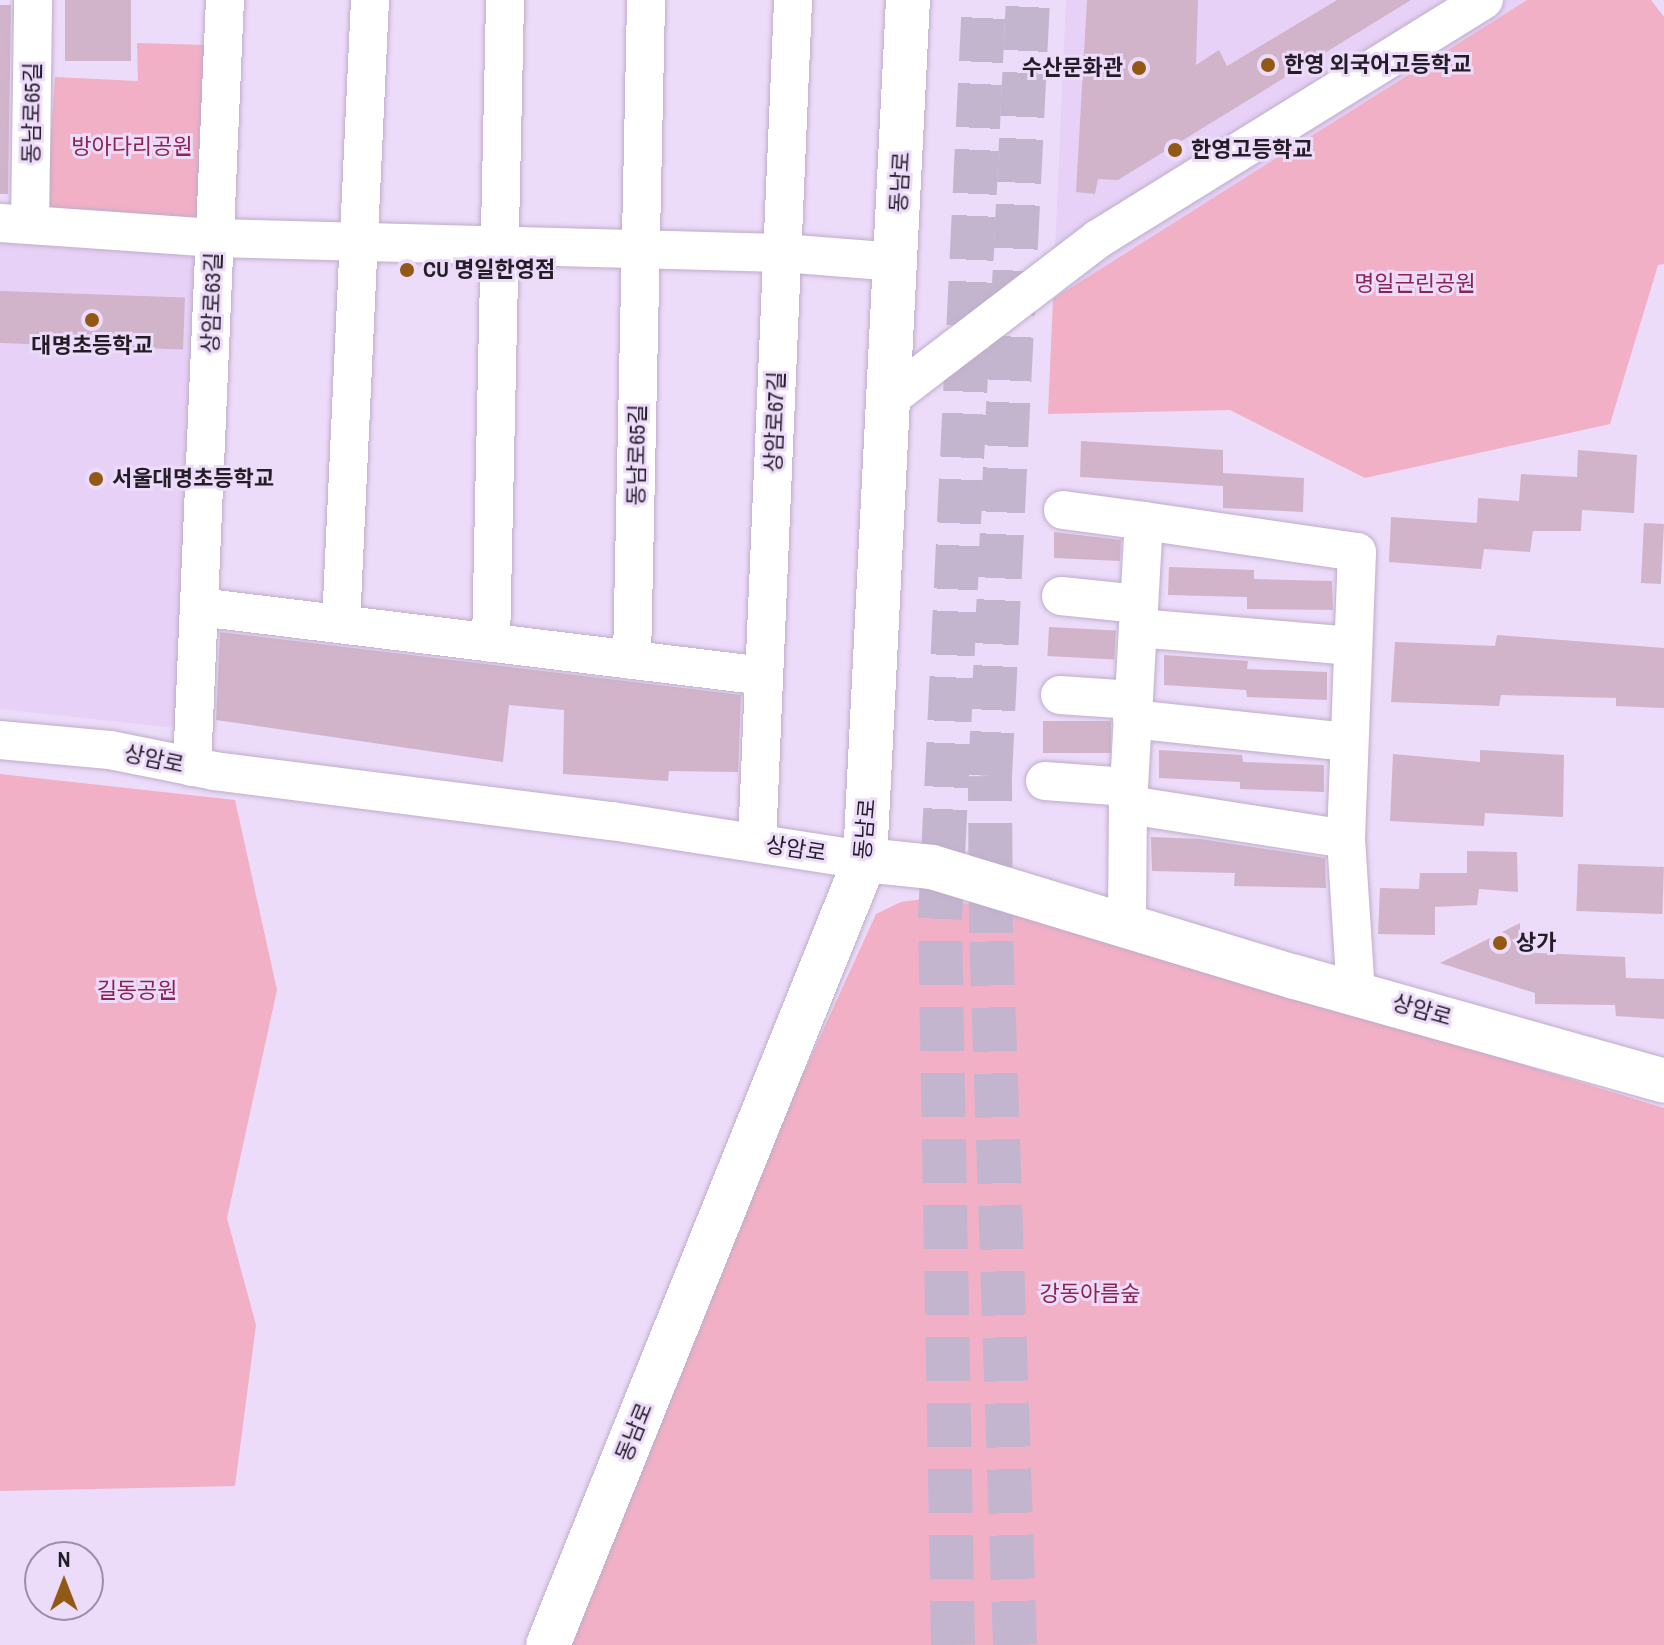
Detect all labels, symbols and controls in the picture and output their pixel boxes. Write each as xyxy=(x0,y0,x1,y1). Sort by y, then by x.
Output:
place label: 한영 외국어고등학교 xyxy=(1284,52,1471,78)
place label: 수산문화관 xyxy=(1022,55,1123,81)
marker: 한영 외국어고등학교 xyxy=(1259,56,1277,74)
marker: 수산문화관 xyxy=(1130,59,1148,77)
street label: 동남로65길 xyxy=(18,62,46,164)
park label: 방아다리공원 xyxy=(71,134,193,160)
place label: 한영고등학교 xyxy=(1191,137,1312,163)
marker: 한영고등학교 xyxy=(1166,141,1184,159)
street label: 동남로 xyxy=(885,151,915,213)
street label: 상암로63길 xyxy=(197,252,227,354)
place label: CU 명일한영점 xyxy=(423,257,555,283)
marker: CU 명일한영점 xyxy=(398,261,416,279)
park label: 명일근린공원 xyxy=(1354,271,1476,297)
marker: 대명초등학교 xyxy=(83,311,101,329)
place label: 대명초등학교 xyxy=(31,333,153,359)
street label: 상암로67길 xyxy=(760,371,790,473)
street label: 동남로65길 xyxy=(623,404,651,506)
place label: 서울대명초등학교 xyxy=(112,466,274,492)
marker: 서울대명초등학교 xyxy=(87,470,105,488)
street label: 상암로 xyxy=(122,740,186,778)
street label: 동남로 xyxy=(849,798,881,860)
street label: 상암로 xyxy=(764,831,828,867)
place label: 상가 xyxy=(1516,930,1556,956)
marker: 상가 xyxy=(1491,934,1509,952)
park label: 길동공원 xyxy=(97,978,177,1004)
street label: 상암로 xyxy=(1389,989,1455,1031)
park label: 강동아름숲 xyxy=(1039,1281,1141,1307)
street label: 동남로 xyxy=(610,1399,658,1465)
north arrow xyxy=(24,1541,104,1621)
text: N xyxy=(57,1544,71,1574)

